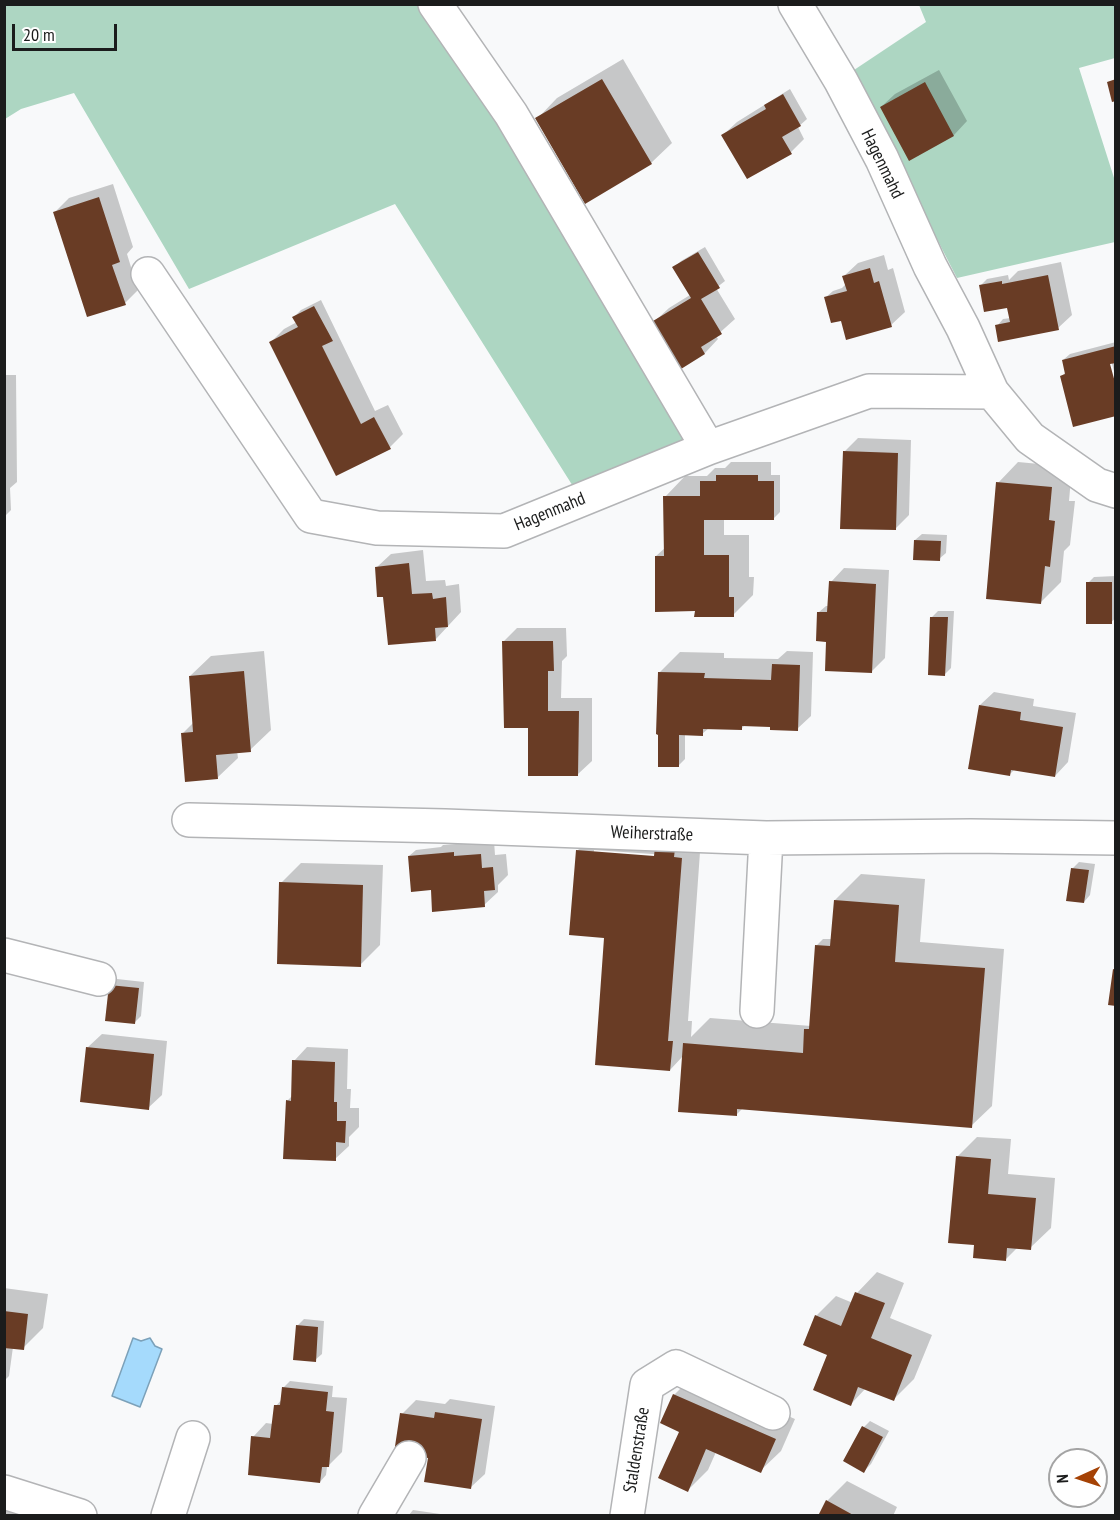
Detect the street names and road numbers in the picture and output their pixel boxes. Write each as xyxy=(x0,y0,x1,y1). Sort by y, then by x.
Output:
street label: Hagenmahd xyxy=(856,126,908,202)
street label: Hagenmahd xyxy=(511,488,589,536)
street label: Weiherstraße xyxy=(610,822,694,846)
street label: Staldenstraße xyxy=(620,1406,654,1494)

